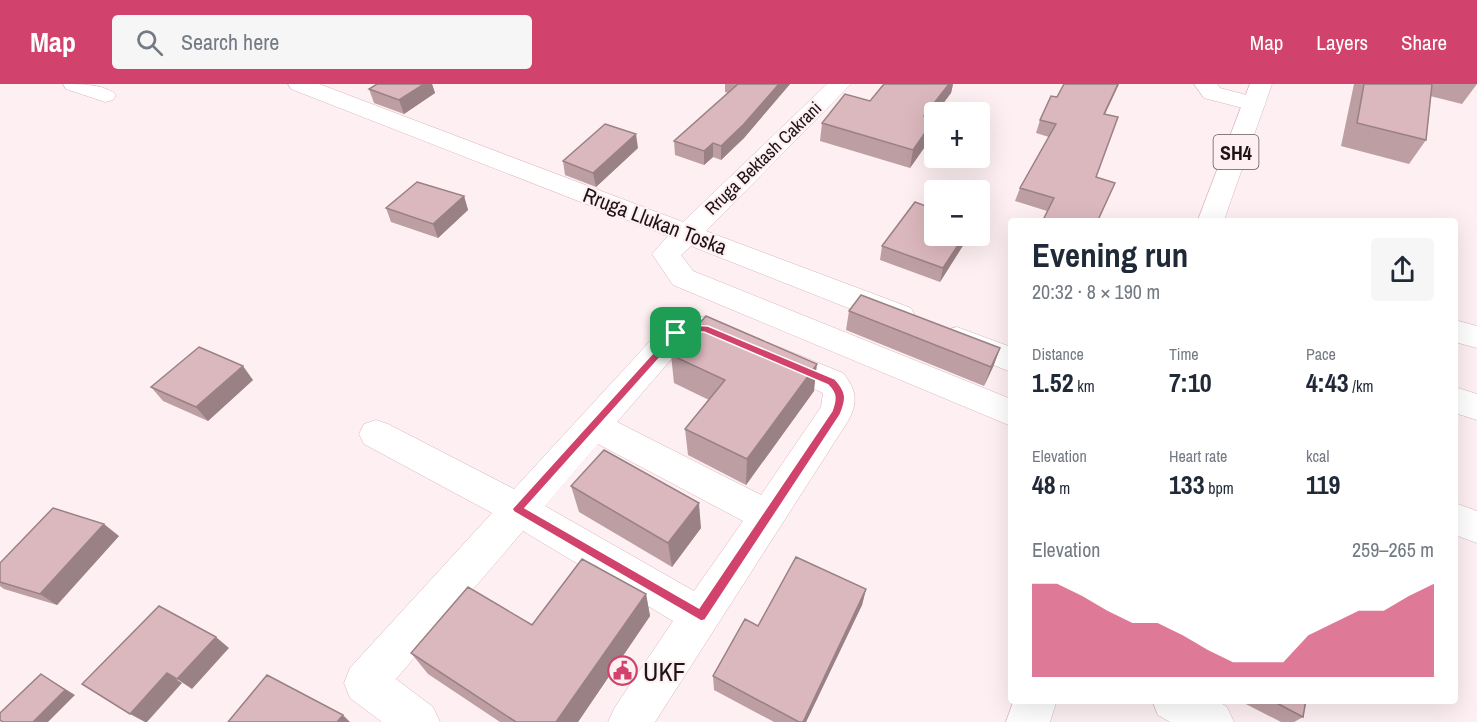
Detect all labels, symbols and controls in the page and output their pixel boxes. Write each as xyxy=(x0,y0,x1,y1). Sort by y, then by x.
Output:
search box xyxy=(112,15,532,69)
text: Map xyxy=(30,23,76,61)
icon: search xyxy=(133,26,166,59)
text: Search here xyxy=(181,27,279,57)
text: Map xyxy=(1250,28,1283,57)
text: Layers xyxy=(1316,28,1368,57)
text: Share xyxy=(1401,28,1447,57)
street label: Rruga Bektash Cakrani xyxy=(699,96,827,220)
map controls xyxy=(924,102,990,246)
button: + xyxy=(924,102,990,168)
road number: SH4 xyxy=(1214,135,1258,169)
street label: Rruga Llukan Toska xyxy=(579,180,731,262)
button: − xyxy=(924,180,990,246)
text: Evening run xyxy=(1032,233,1188,277)
button: share xyxy=(1371,238,1434,301)
text: 20:32 · 8 × 190 m xyxy=(1032,278,1160,305)
pin xyxy=(650,307,701,358)
icon: arrive xyxy=(659,316,692,349)
text: Distance xyxy=(1032,343,1084,365)
text: Time xyxy=(1169,343,1199,365)
text: Pace xyxy=(1306,343,1336,365)
text: 1.52 xyxy=(1032,365,1074,400)
text: 7:10 xyxy=(1169,365,1212,400)
text: 4:43 xyxy=(1306,365,1349,400)
text: km xyxy=(1074,375,1095,397)
text: /km xyxy=(1349,375,1373,397)
text: Elevation xyxy=(1032,445,1087,467)
text: Heart rate xyxy=(1169,445,1227,467)
text: kcal xyxy=(1306,445,1329,467)
text: 48 xyxy=(1032,467,1056,502)
text: 133 xyxy=(1169,467,1205,502)
text: 119 xyxy=(1306,467,1340,502)
text: m xyxy=(1056,477,1070,499)
text: bpm xyxy=(1205,477,1234,499)
text: Elevation xyxy=(1032,536,1100,563)
text: 259–265 m xyxy=(1352,536,1434,563)
place label: UKF xyxy=(643,654,686,689)
public building icon: UKF xyxy=(606,655,638,687)

